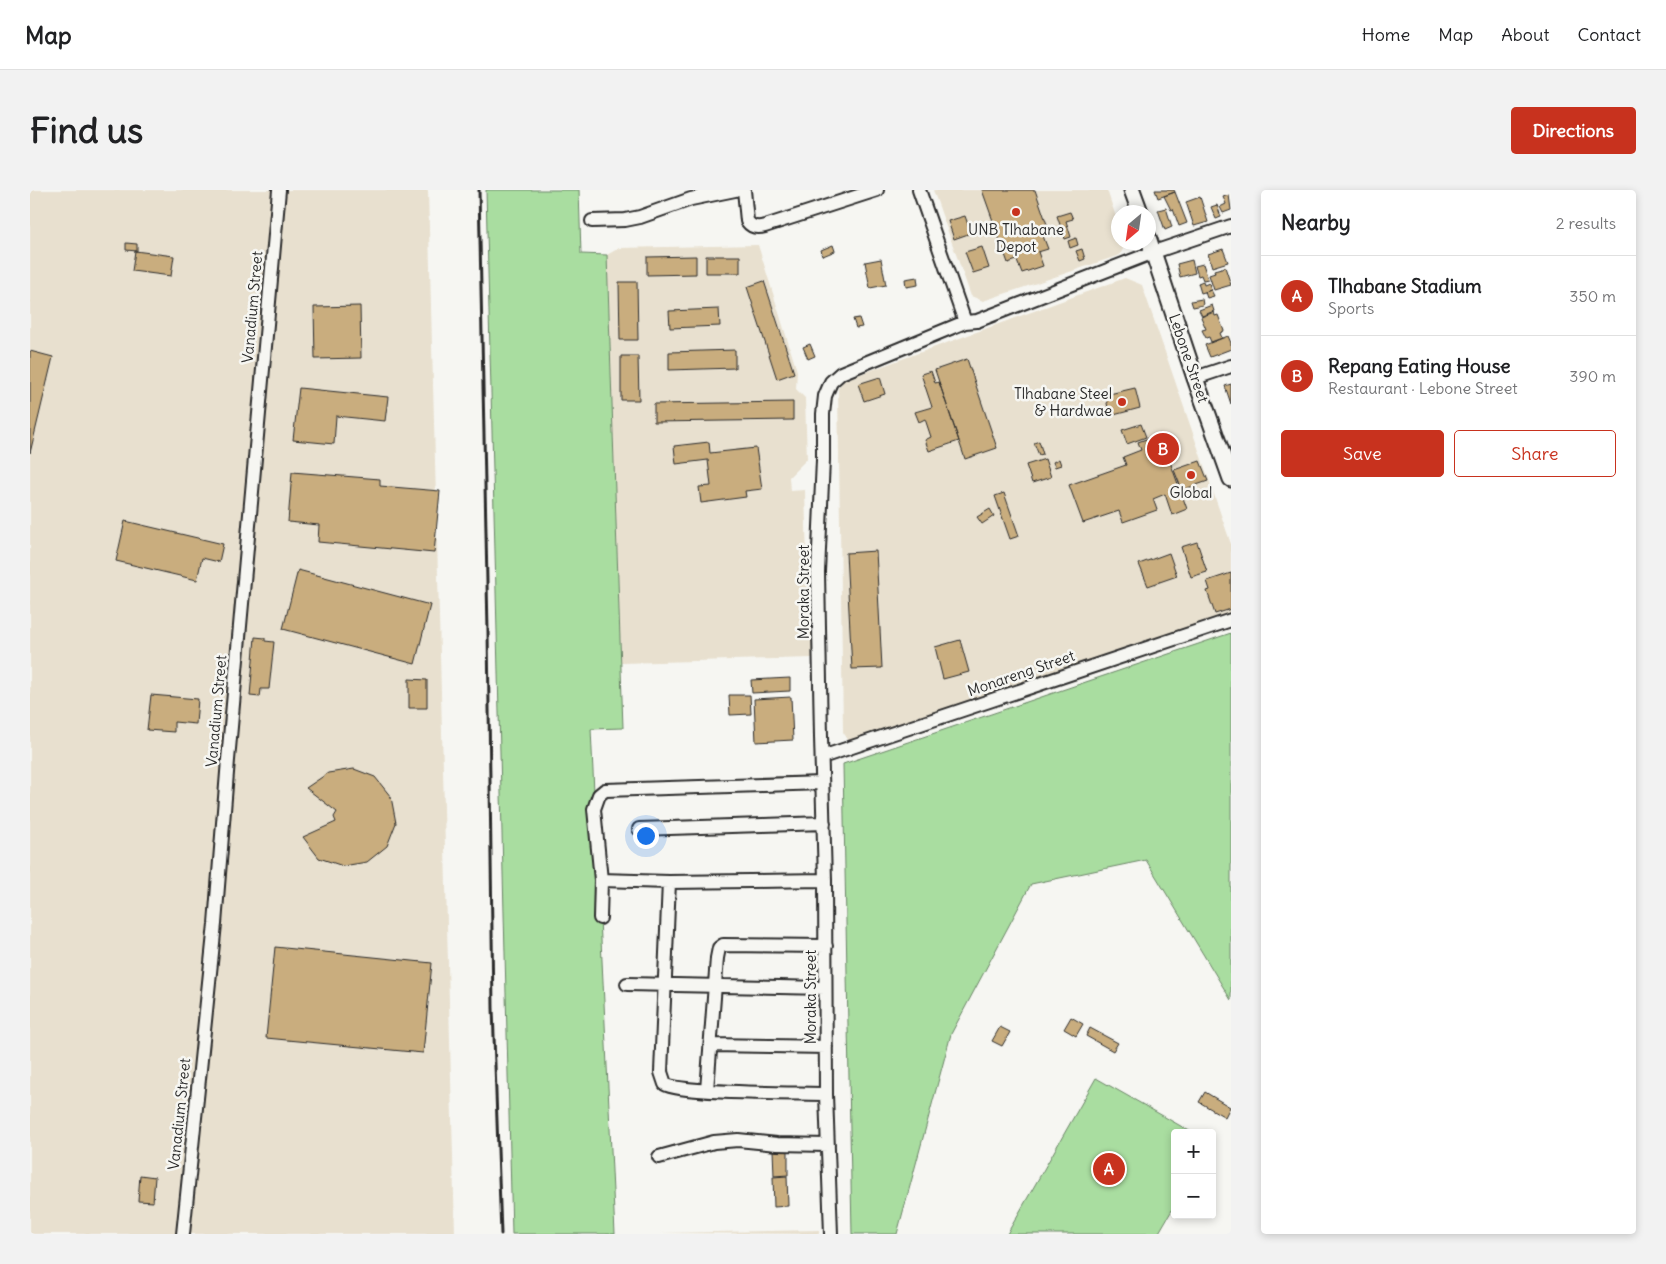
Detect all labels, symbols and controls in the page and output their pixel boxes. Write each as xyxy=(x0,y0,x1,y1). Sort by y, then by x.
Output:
text: Map xyxy=(25,20,72,50)
text: Home xyxy=(1362,23,1410,46)
text: Map xyxy=(1438,23,1473,46)
text: About xyxy=(1501,23,1549,46)
text: Contact xyxy=(1577,23,1641,46)
button: Directions xyxy=(1511,107,1636,154)
text: Find us xyxy=(30,108,143,152)
north arrow xyxy=(1111,205,1156,250)
marker: UNB Tlhabane Depot xyxy=(1010,206,1022,218)
text: Nearby xyxy=(1281,209,1351,236)
text: 2 results xyxy=(1556,213,1616,233)
place label: UNB Tlhabane Depot xyxy=(968,220,1064,256)
street label: Vanadium Street xyxy=(238,250,266,364)
text: Tlhabane Stadium xyxy=(1328,274,1482,298)
text: A xyxy=(1292,286,1302,306)
text: 350 m xyxy=(1569,286,1616,306)
text: Sports xyxy=(1328,298,1374,318)
street label: Lebone Street xyxy=(1165,311,1213,405)
text: Repang Eating House xyxy=(1328,354,1511,378)
text: B xyxy=(1292,366,1302,386)
text: 390 m xyxy=(1569,366,1616,386)
text: Restaurant · Lebone Street xyxy=(1328,378,1518,398)
place label: Tlhabane Steel & Hardwae xyxy=(1014,384,1112,420)
marker: Tlhabane Steel & Hardwae xyxy=(1116,396,1128,408)
pin: B xyxy=(1147,430,1179,468)
button: Save xyxy=(1281,430,1444,477)
button: Share xyxy=(1454,430,1616,477)
marker: Global xyxy=(1185,469,1197,481)
place label: Global xyxy=(1170,483,1212,502)
street label: Moraka Street xyxy=(794,545,813,639)
street label: Monareng Street xyxy=(965,646,1077,700)
street label: Vanadium Street xyxy=(202,654,230,768)
your location xyxy=(633,823,659,849)
street label: Moraka Street xyxy=(801,950,820,1044)
street label: Vanadium Street xyxy=(164,1057,194,1171)
map controls xyxy=(1171,1129,1216,1219)
button: + xyxy=(1171,1129,1216,1174)
pin: A xyxy=(1093,1150,1125,1188)
button: − xyxy=(1171,1174,1216,1219)

